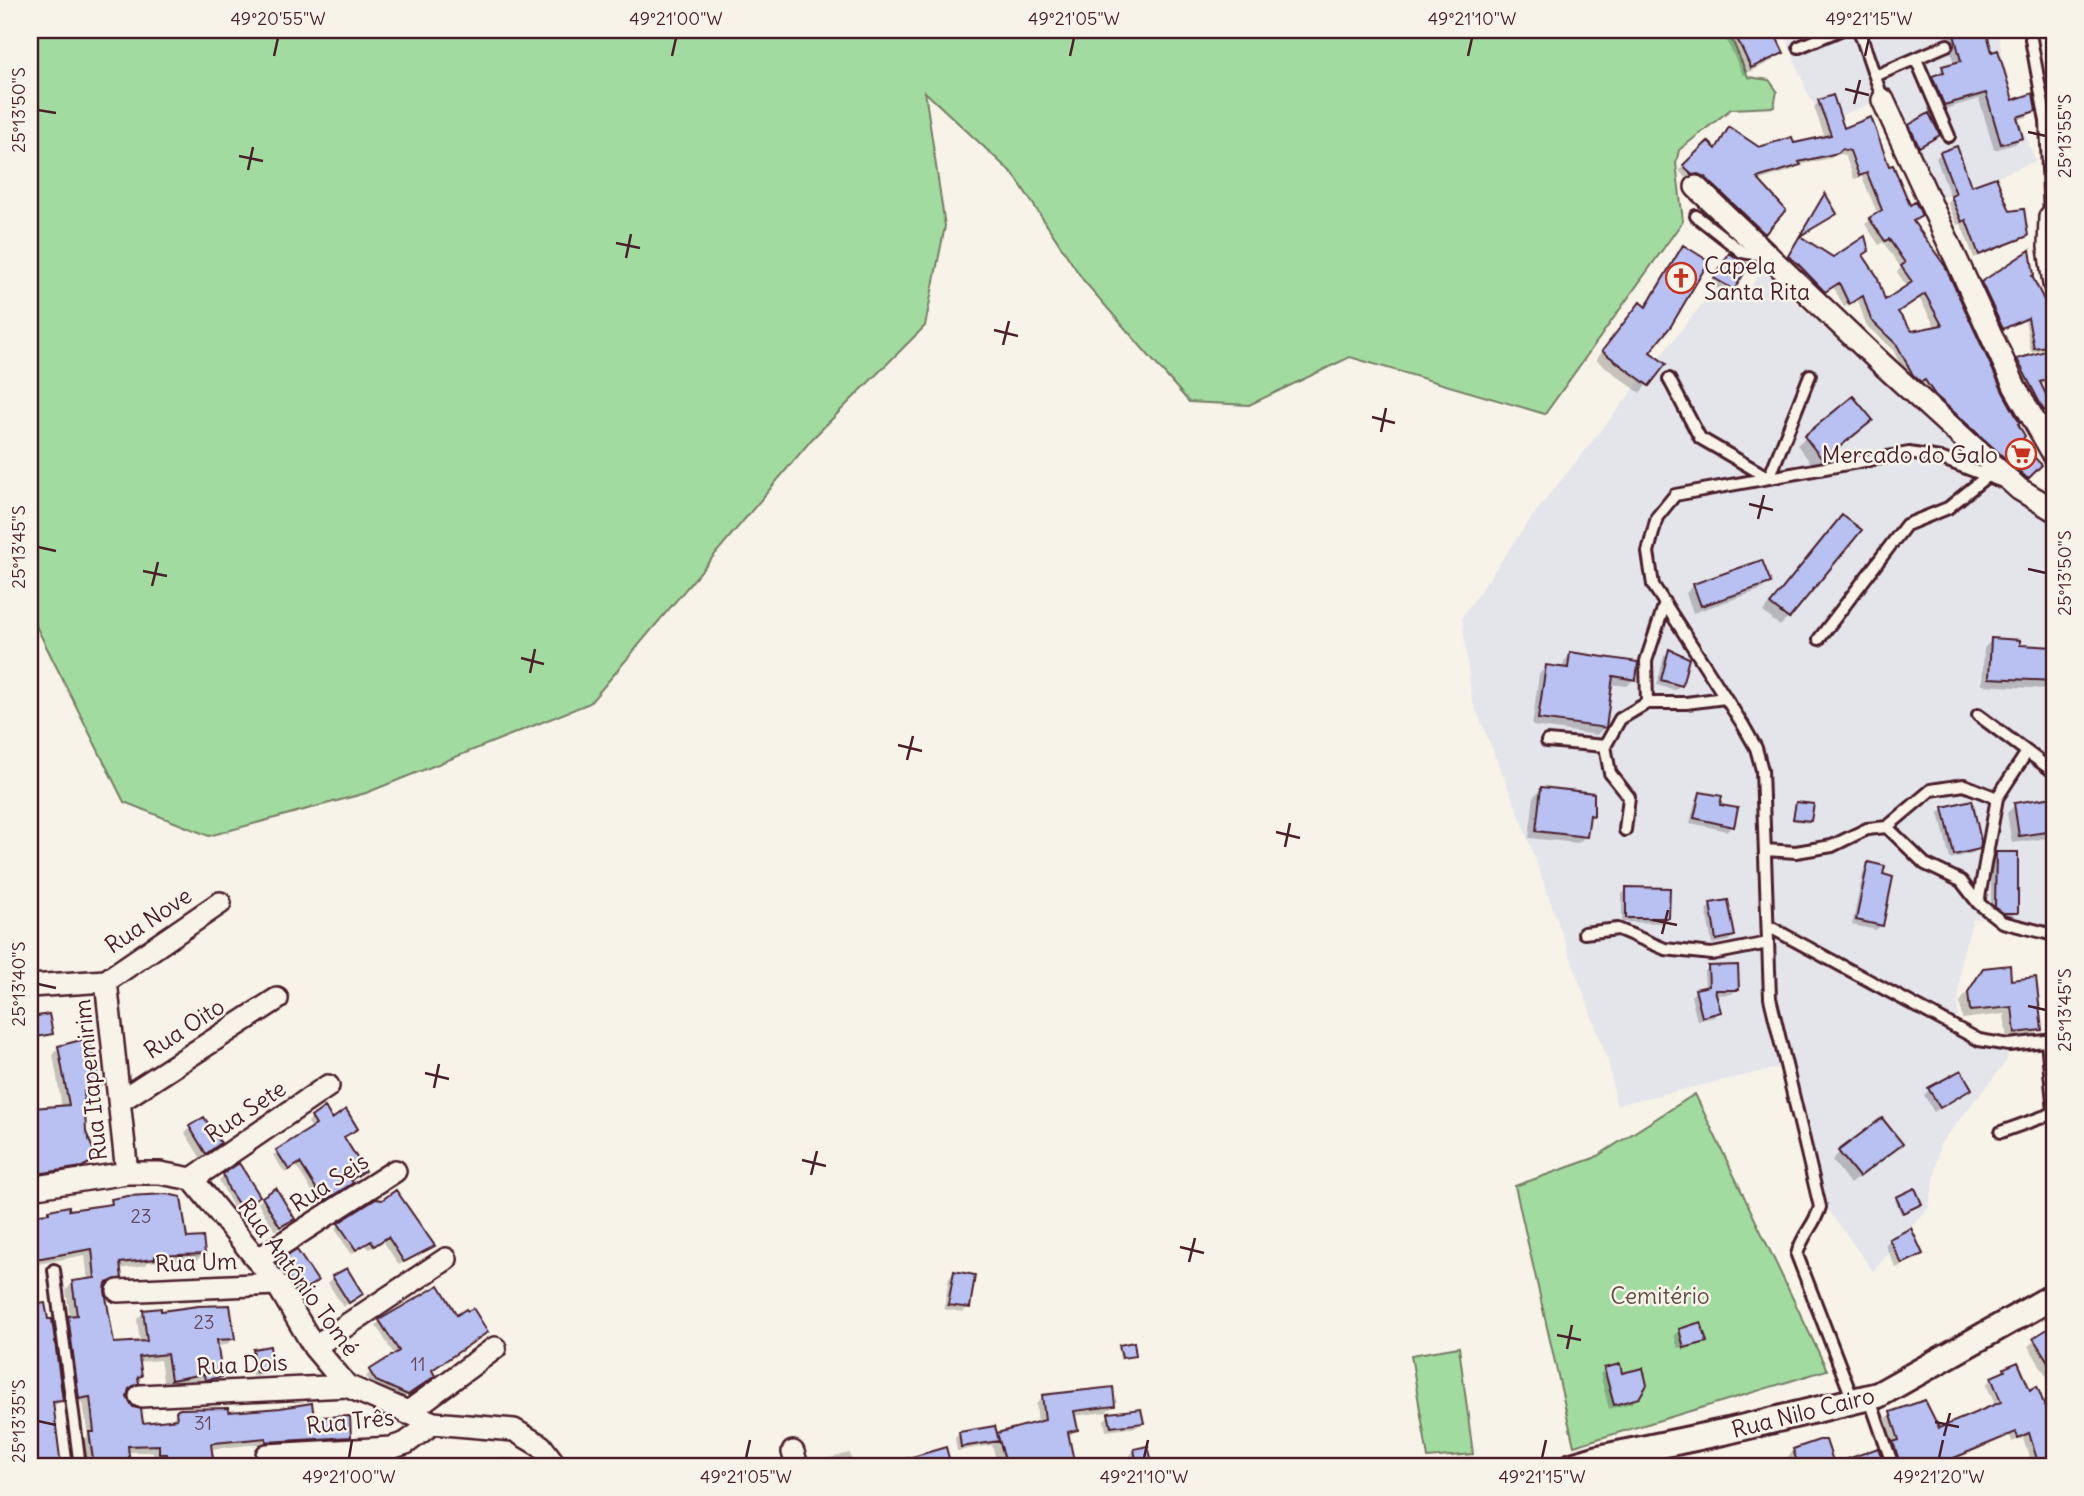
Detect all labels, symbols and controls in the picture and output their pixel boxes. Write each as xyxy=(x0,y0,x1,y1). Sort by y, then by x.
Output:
text: 49°20'55"W xyxy=(230,7,326,30)
text: 49°21'00"W xyxy=(629,7,723,30)
text: 49°21'05"W xyxy=(1028,7,1120,30)
text: 49°21'10"W xyxy=(1428,7,1516,30)
text: 49°21'15"W xyxy=(1825,7,1913,30)
text: 25°13'50"S xyxy=(7,67,30,153)
text: 25°13'55"S xyxy=(2053,94,2076,178)
place label: Capela Santa Rita xyxy=(1704,251,1810,306)
church icon: Capela Santa Rita xyxy=(1664,261,1698,295)
supermarket icon: Mercado do Galo xyxy=(2004,437,2038,471)
place label: Mercado do Galo xyxy=(1822,440,1998,469)
text: 25°13'45"S xyxy=(7,505,30,589)
text: 25°13'50"S xyxy=(2053,530,2076,616)
street label: Rua Nove xyxy=(99,880,197,960)
text: 25°13'40"S xyxy=(7,942,30,1026)
text: 25°13'45"S xyxy=(2053,968,2076,1052)
street label: Rua Oito xyxy=(138,991,230,1065)
street label: Rua Itapemirim xyxy=(67,998,113,1162)
street label: Rua Sete xyxy=(199,1073,291,1149)
street label: Rua Seis xyxy=(285,1146,373,1218)
street label: Rua Antônio Tomé xyxy=(232,1192,366,1362)
house number: 23 xyxy=(130,1204,152,1228)
street label: Rua Um xyxy=(154,1246,238,1278)
park label: Cemitério xyxy=(1610,1281,1710,1310)
house number: 23 xyxy=(193,1310,215,1334)
street label: Rua Dois xyxy=(196,1347,288,1381)
house number: 11 xyxy=(410,1352,426,1376)
text: 25°13'35"S xyxy=(7,1379,30,1463)
street label: Rua Nilo Cairo xyxy=(1729,1380,1877,1444)
street label: Rua Três xyxy=(304,1402,396,1440)
house number: 31 xyxy=(194,1411,212,1435)
text: 49°21'00"W xyxy=(302,1465,396,1488)
text: 49°21'05"W xyxy=(700,1465,792,1488)
text: 49°21'10"W xyxy=(1100,1465,1188,1488)
text: 49°21'15"W xyxy=(1498,1465,1586,1488)
text: 49°21'20"W xyxy=(1893,1465,1985,1488)

